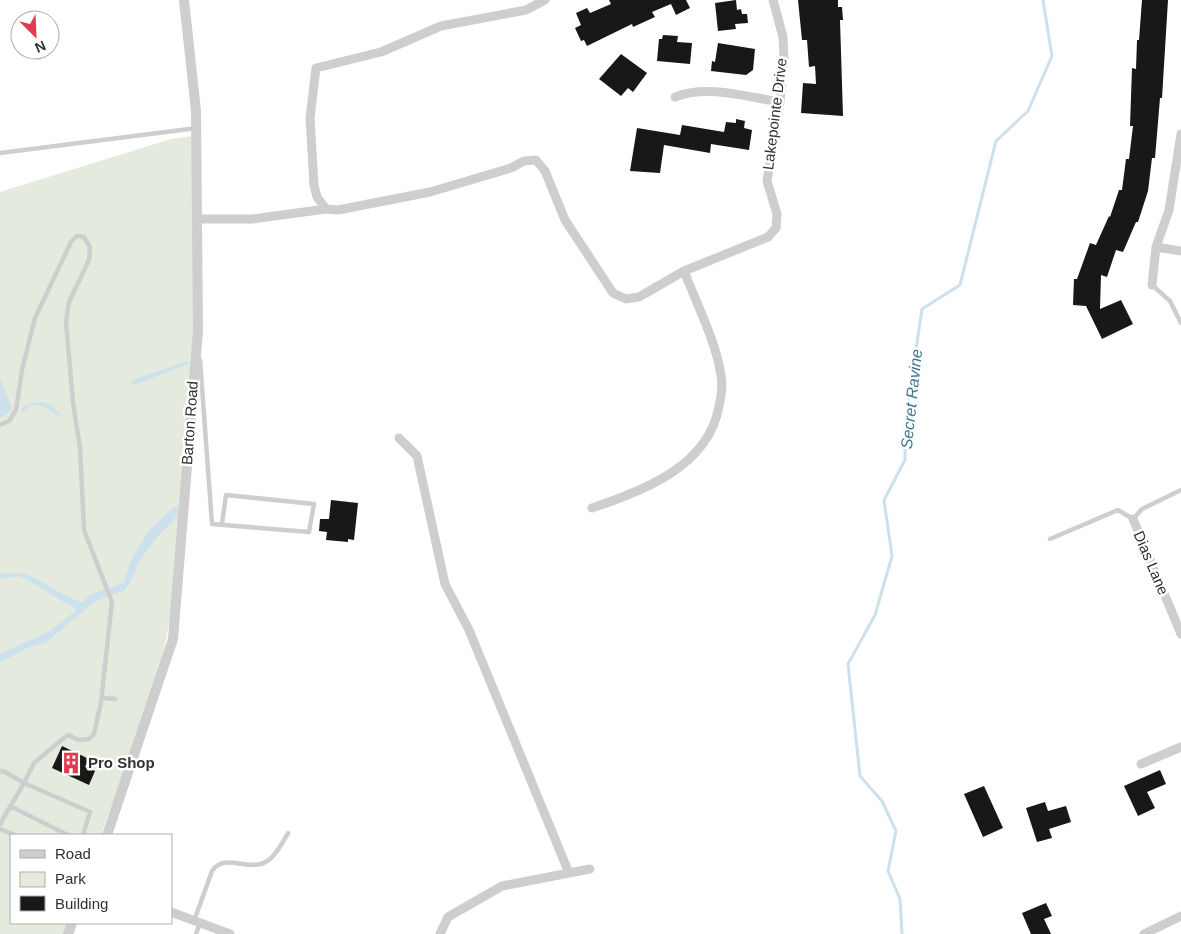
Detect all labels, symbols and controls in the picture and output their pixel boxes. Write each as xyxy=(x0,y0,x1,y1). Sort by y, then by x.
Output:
north arrow xyxy=(10,10,60,60)
text: N xyxy=(32,38,48,56)
street label: Lakepointe Drive xyxy=(759,57,790,171)
water label: Secret Ravine xyxy=(898,348,925,450)
street label: Barton Road xyxy=(178,380,201,466)
street label: Dias Lane xyxy=(1130,528,1172,597)
building icon: Pro Shop xyxy=(58,750,84,776)
place label: Pro Shop xyxy=(88,754,155,771)
legend xyxy=(10,834,172,924)
text: Road xyxy=(55,845,91,862)
text: Park xyxy=(55,870,86,887)
text: Building xyxy=(55,895,108,912)

